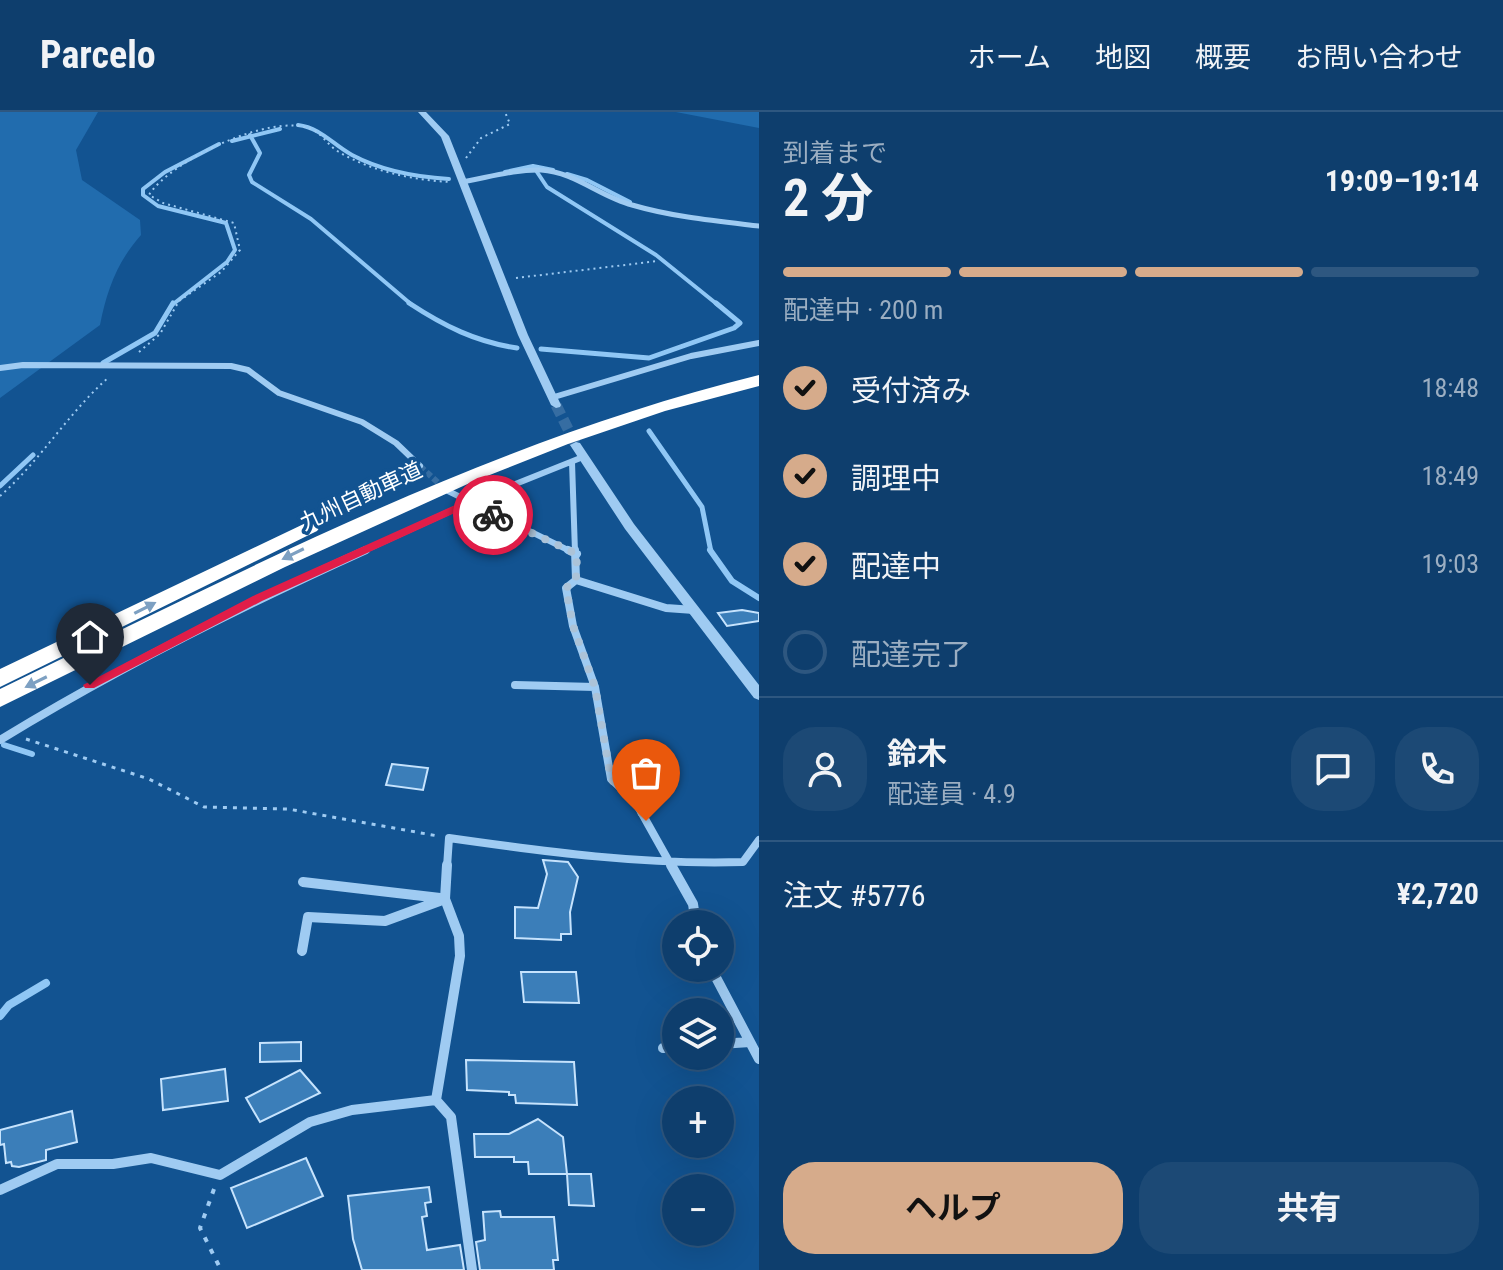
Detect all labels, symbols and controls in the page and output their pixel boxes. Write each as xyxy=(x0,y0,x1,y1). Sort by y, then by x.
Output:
text: Parcelo xyxy=(40,33,156,77)
text: ホーム xyxy=(968,41,1051,74)
text: 地図 xyxy=(1095,41,1151,74)
text: 概要 xyxy=(1195,41,1251,74)
text: お問い合わせ xyxy=(1295,41,1463,74)
text: 到着まで xyxy=(783,138,887,168)
text: 19:09–19:14 xyxy=(1325,163,1479,198)
text: 2 分 xyxy=(783,168,873,229)
text: 配達中 · 200 m xyxy=(783,295,943,325)
icon: check xyxy=(783,366,827,410)
text: 受付済み xyxy=(851,373,971,408)
text: 18:48 xyxy=(1422,373,1479,403)
icon: check xyxy=(783,454,827,498)
street label: 九州自動車道 xyxy=(296,457,426,535)
text: 調理中 xyxy=(851,461,941,496)
text: 18:49 xyxy=(1422,461,1479,491)
courier xyxy=(453,475,533,555)
icon: bike xyxy=(471,493,515,537)
icon: check xyxy=(783,542,827,586)
one-way arrow xyxy=(282,547,305,560)
text: 配達中 xyxy=(851,549,941,584)
text: 19:03 xyxy=(1422,549,1479,579)
one-way arrow xyxy=(134,601,157,614)
pin xyxy=(56,603,124,685)
icon: home xyxy=(68,615,112,659)
text: 配達完了 xyxy=(851,637,971,672)
one-way arrow xyxy=(24,675,47,689)
button: person xyxy=(783,727,867,811)
button: chat xyxy=(1291,727,1375,811)
button: phone xyxy=(1395,727,1479,811)
text: 鈴木 xyxy=(887,736,947,771)
pin xyxy=(612,739,680,821)
icon: bag xyxy=(624,751,668,795)
text: 配達員 · 4.9 xyxy=(887,779,1016,809)
text: ¥2,720 xyxy=(1397,876,1479,911)
text: 注文 #5776 xyxy=(783,878,926,913)
map controls xyxy=(662,910,734,1246)
button: locate xyxy=(662,910,734,982)
button: layers xyxy=(662,998,734,1070)
button: + xyxy=(662,1086,734,1158)
button: ヘルプ xyxy=(783,1162,1123,1254)
button: 共有 xyxy=(1139,1162,1479,1254)
button: − xyxy=(662,1174,734,1246)

